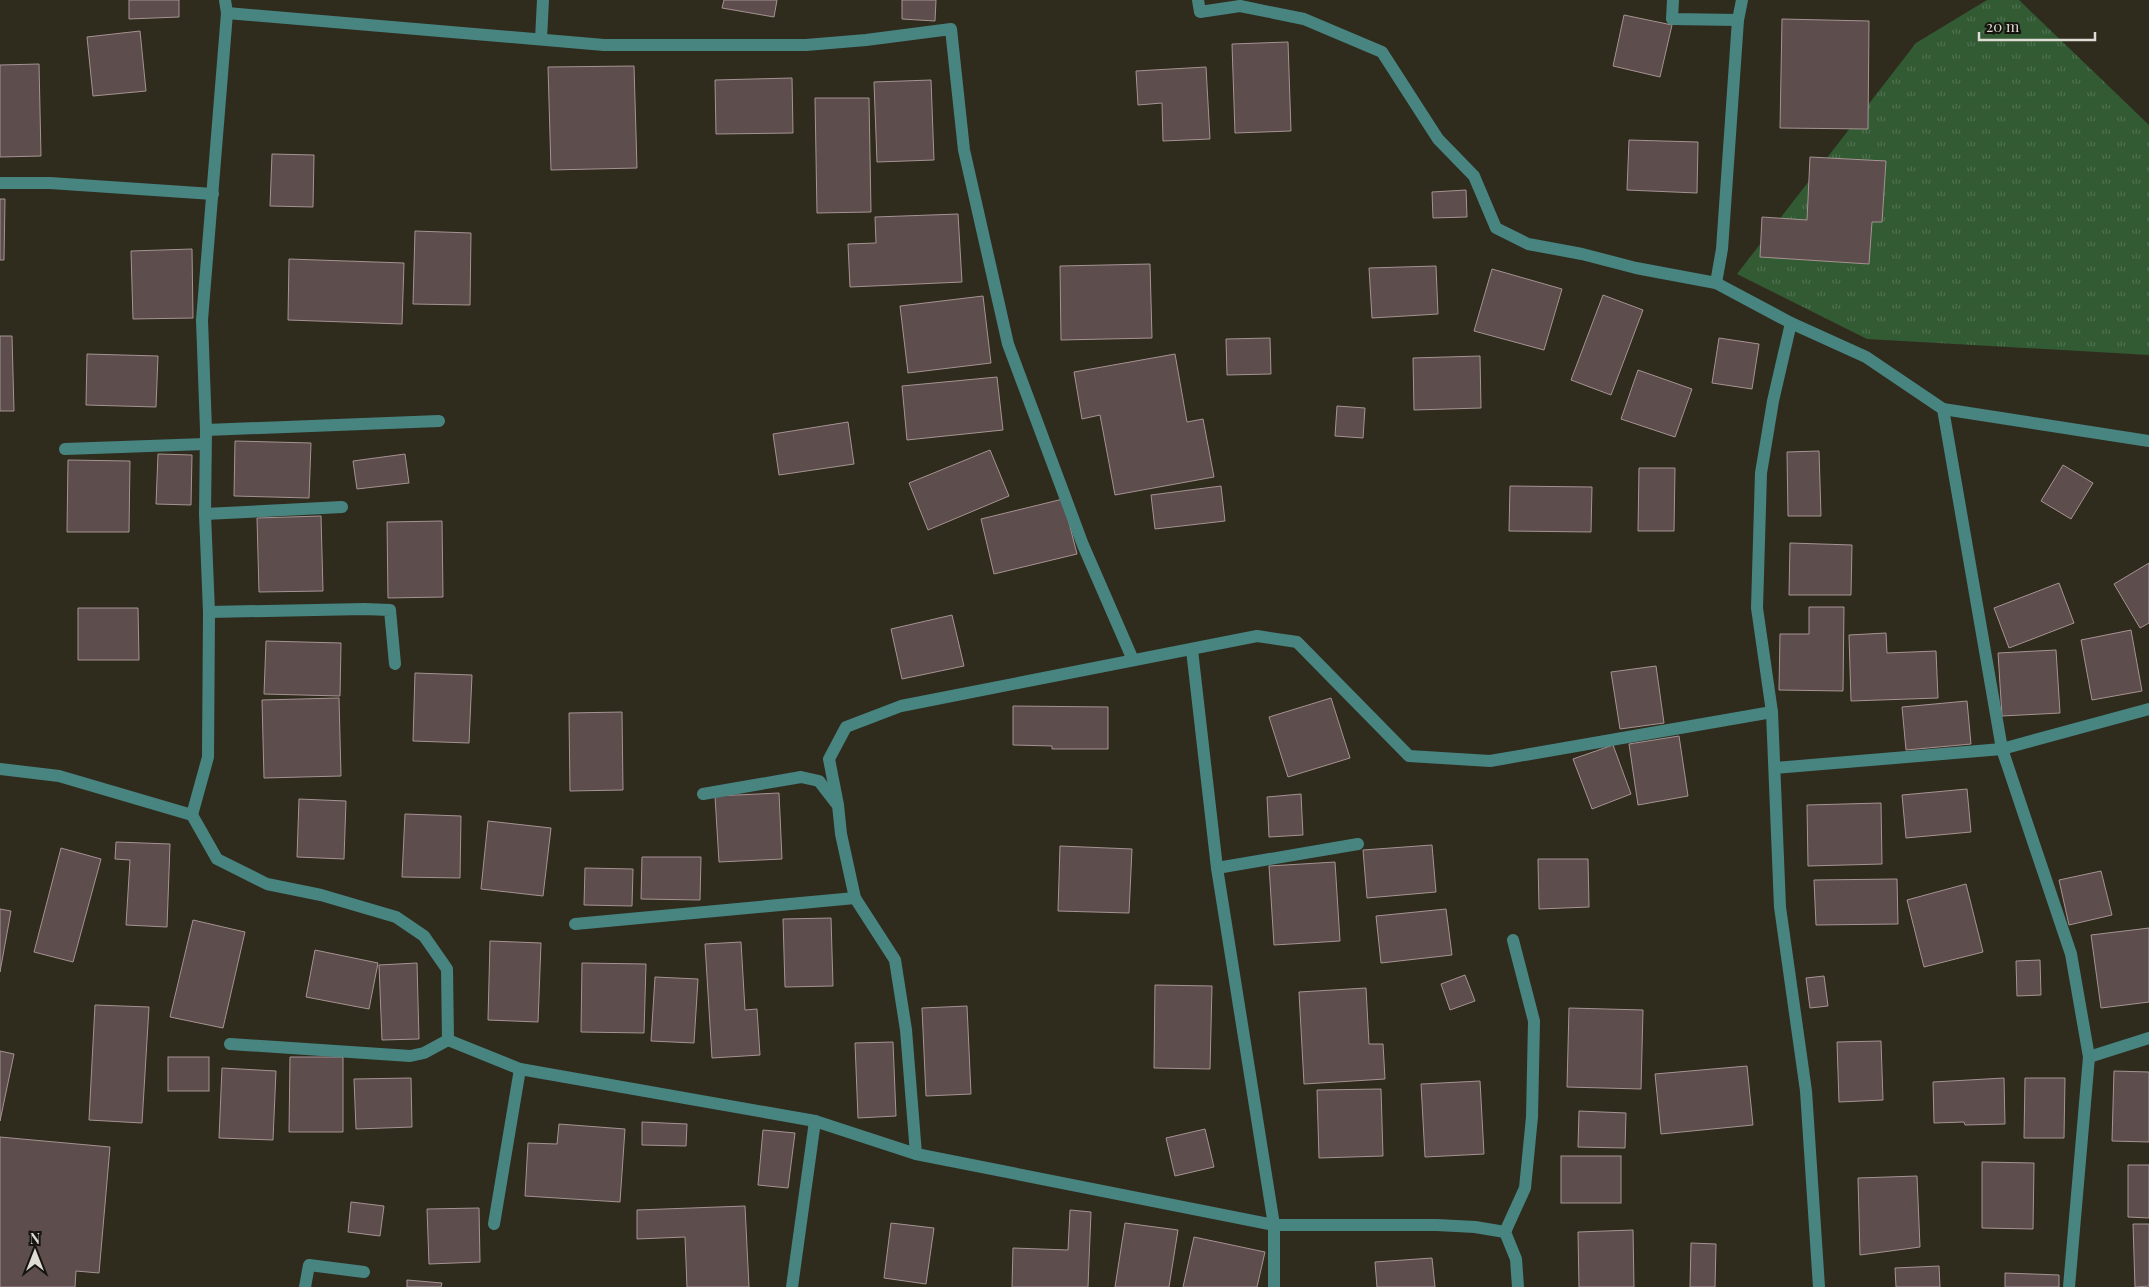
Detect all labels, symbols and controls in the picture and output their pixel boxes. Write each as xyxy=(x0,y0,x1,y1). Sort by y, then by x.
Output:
scale bar xyxy=(1979,10,2095,42)
text: 20 m xyxy=(1986,16,2020,36)
north arrow xyxy=(10,1227,60,1277)
text: N xyxy=(30,1229,40,1248)

